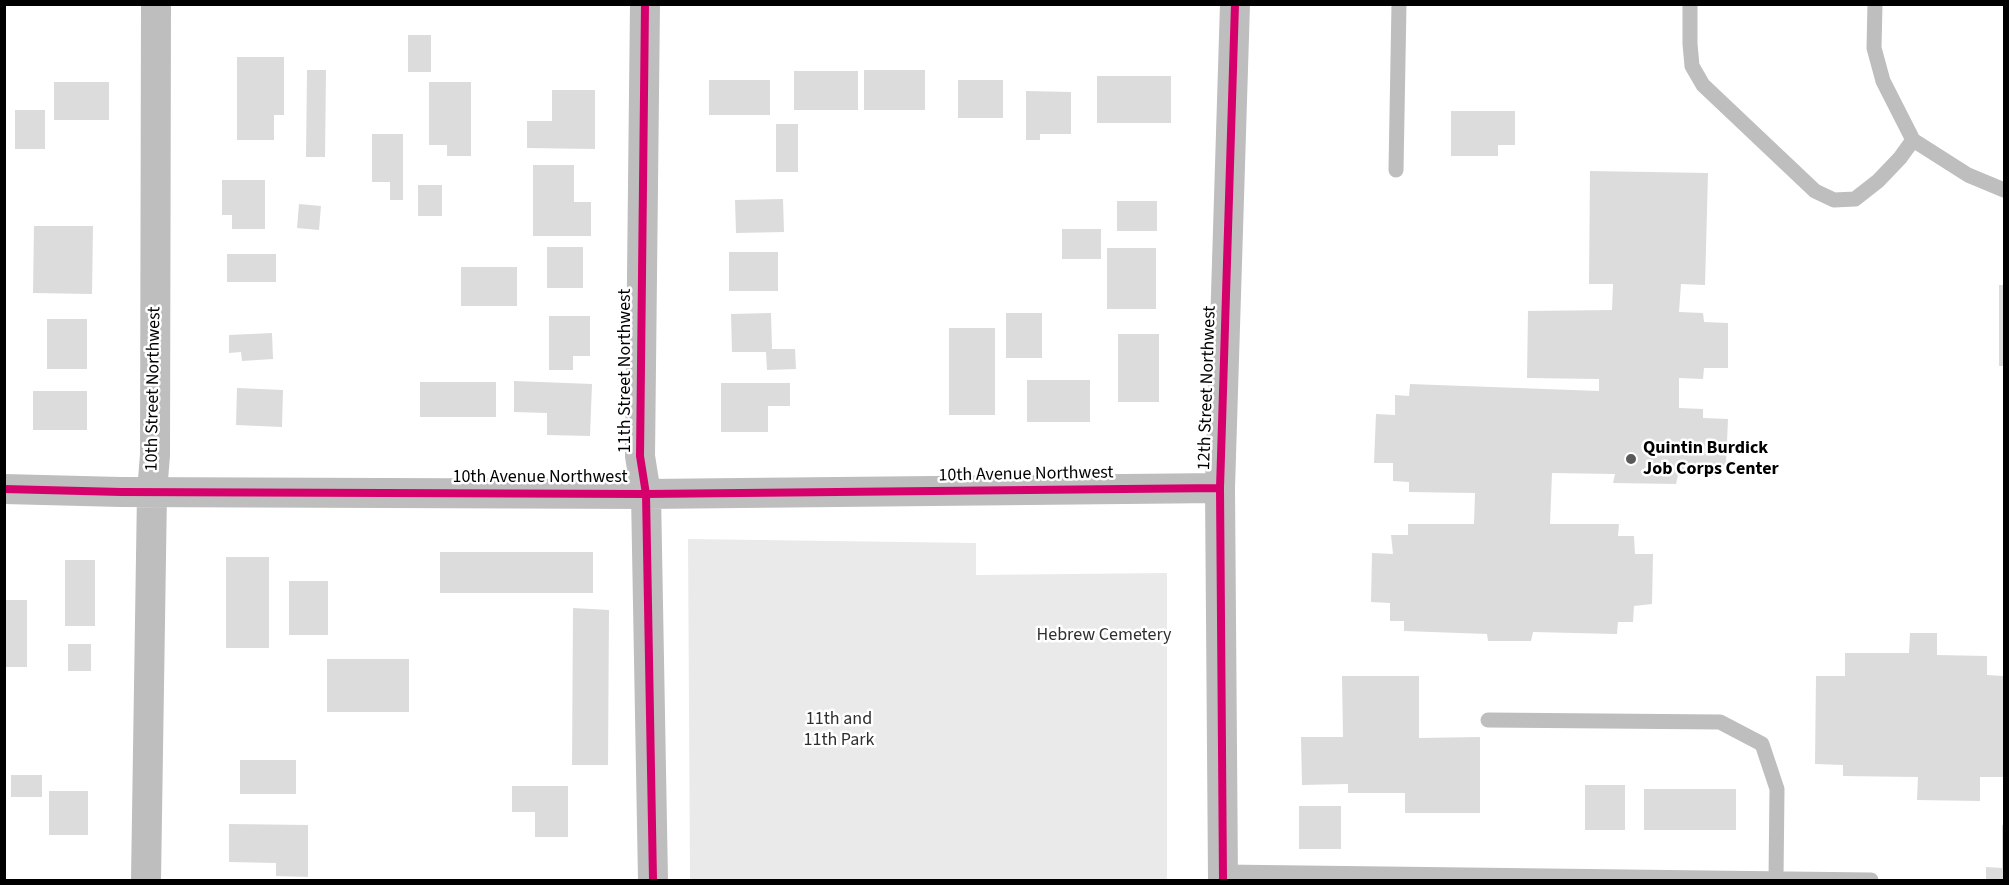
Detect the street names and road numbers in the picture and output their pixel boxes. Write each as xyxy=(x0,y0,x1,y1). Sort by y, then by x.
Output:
street label: 11th Street Northwest xyxy=(615,289,637,453)
street label: 12th Street Northwest xyxy=(1194,305,1222,471)
street label: 10th Street Northwest xyxy=(142,306,166,472)
street label: 10th Avenue Northwest xyxy=(938,463,1114,487)
street label: 10th Avenue Northwest xyxy=(452,467,628,489)

